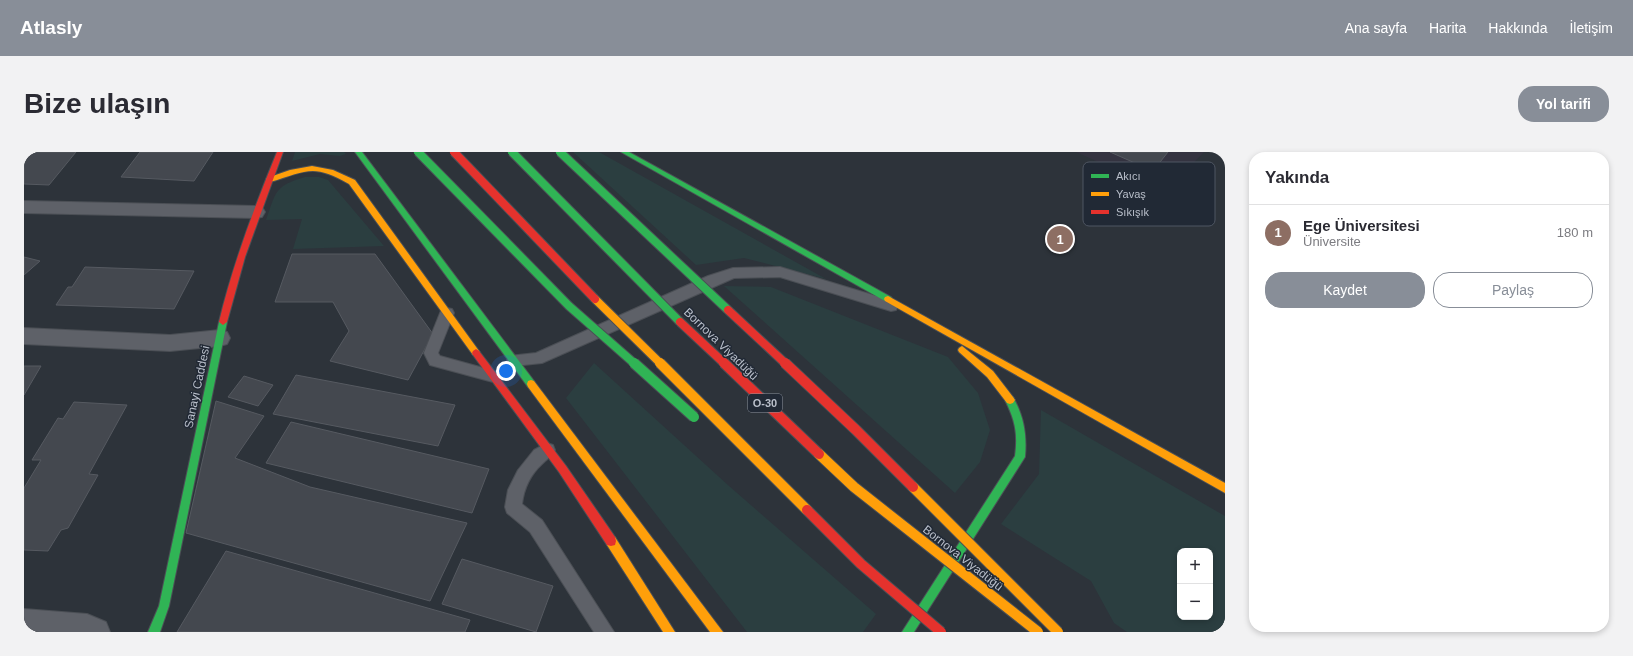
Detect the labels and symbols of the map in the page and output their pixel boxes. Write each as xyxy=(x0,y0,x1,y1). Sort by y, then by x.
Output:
legend xyxy=(1083,162,1215,226)
text: Akıcı xyxy=(1116,170,1140,182)
text: Yavaş xyxy=(1116,188,1146,200)
text: Sıkışık xyxy=(1116,206,1150,218)
pin: 1 xyxy=(1047,224,1073,254)
street label: Bornova Viyadüğü xyxy=(681,305,761,383)
street label: Sanayi Caddesi xyxy=(181,344,213,430)
your location xyxy=(496,361,516,381)
road number: O-30 xyxy=(748,394,782,412)
street label: Bornova Viyadüğü xyxy=(920,522,1006,594)

